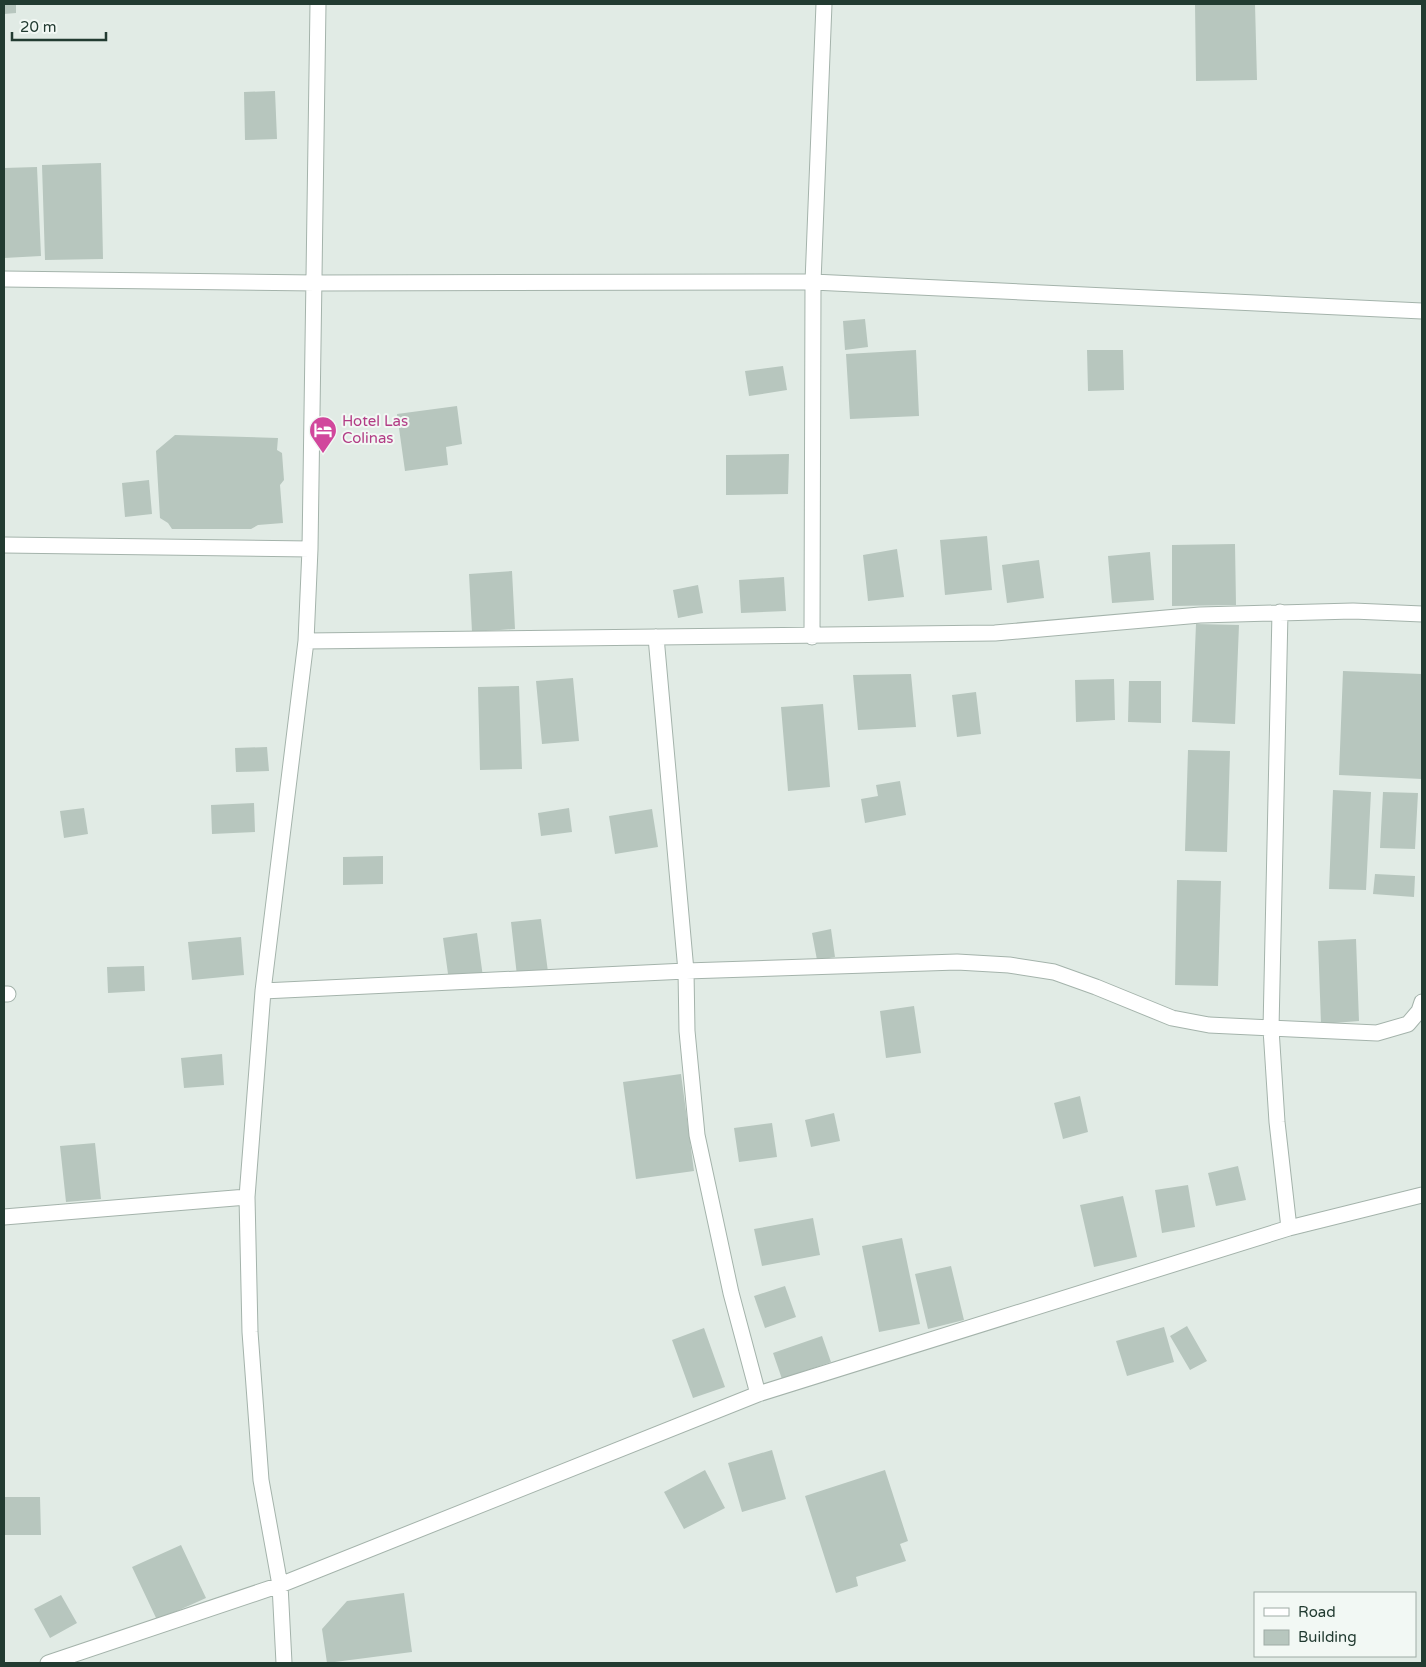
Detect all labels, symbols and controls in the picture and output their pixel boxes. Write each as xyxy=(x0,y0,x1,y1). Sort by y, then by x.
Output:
scale bar xyxy=(12,10,106,42)
text: 20 m xyxy=(20,18,57,36)
place label: Hotel Las Colinas xyxy=(342,412,408,447)
hotel icon: Hotel Las Colinas xyxy=(308,415,338,454)
legend xyxy=(1254,1592,1416,1657)
text: Road xyxy=(1298,1603,1336,1621)
text: Building xyxy=(1298,1628,1357,1646)

